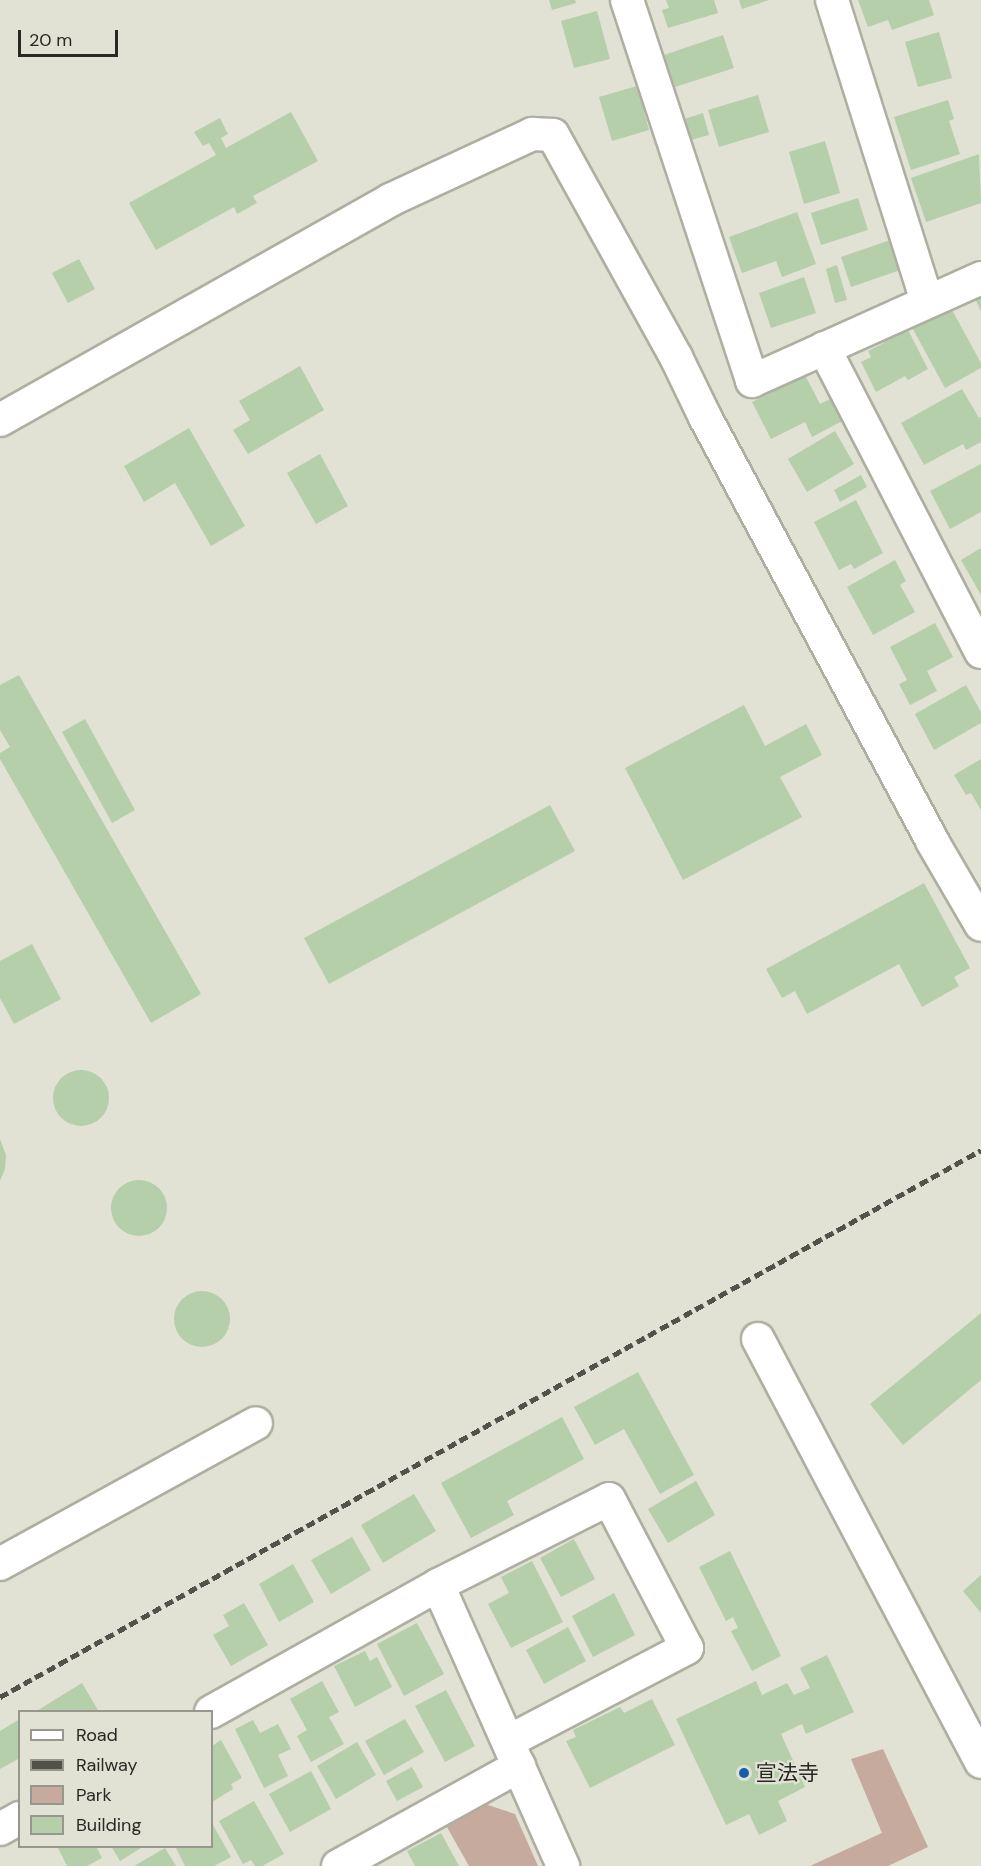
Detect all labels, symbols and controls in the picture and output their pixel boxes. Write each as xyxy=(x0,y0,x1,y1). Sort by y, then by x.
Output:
scale bar xyxy=(21,18,122,56)
text: 20 m xyxy=(29,28,72,52)
legend xyxy=(18,1710,213,1848)
text: Road xyxy=(76,1723,118,1747)
text: Railway xyxy=(76,1753,138,1777)
place label: 宣法寺 xyxy=(756,1760,819,1786)
marker: 宣法寺 xyxy=(737,1766,751,1780)
text: Park xyxy=(76,1783,112,1807)
text: Building xyxy=(76,1813,141,1837)

